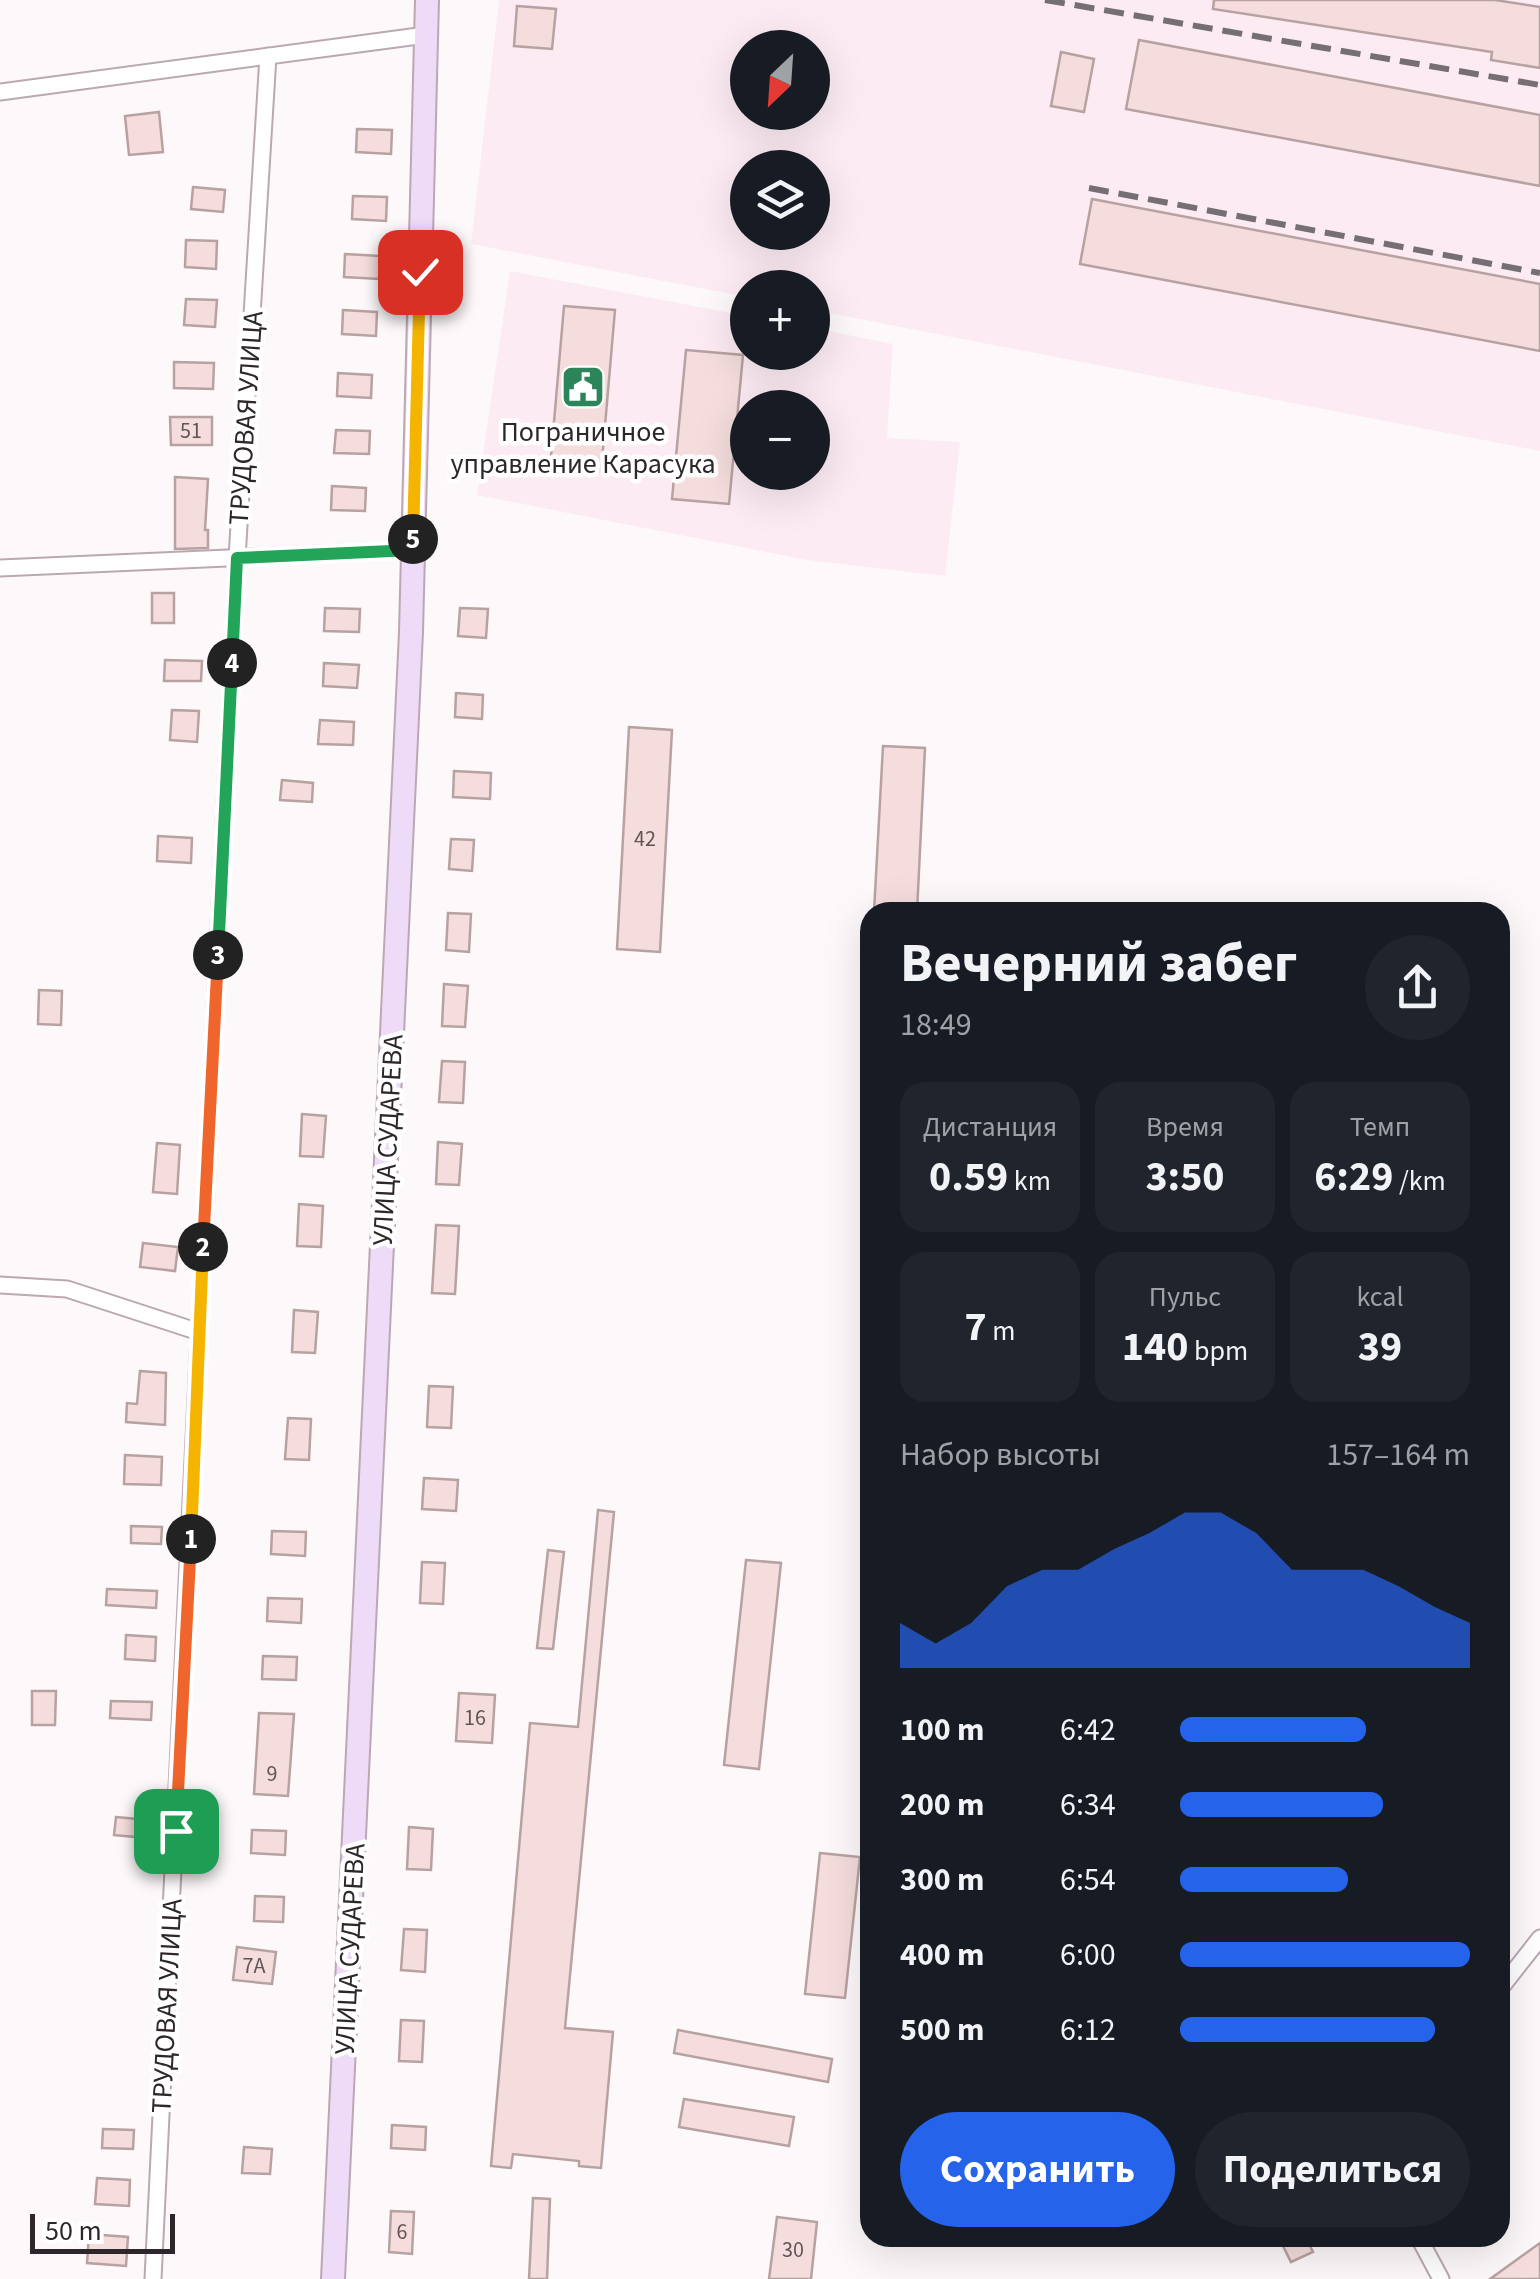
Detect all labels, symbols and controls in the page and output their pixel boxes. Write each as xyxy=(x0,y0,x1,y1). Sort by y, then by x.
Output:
north arrow xyxy=(730,30,830,130)
map controls xyxy=(730,30,830,490)
button: layers xyxy=(730,150,830,250)
pin xyxy=(378,230,463,315)
icon: check xyxy=(393,245,448,300)
button: + xyxy=(730,270,830,370)
street label: ТРУДОВАЯ УЛИЦА xyxy=(219,309,274,527)
public building icon: Пограничное управление Карасука xyxy=(560,364,606,410)
button: − xyxy=(730,390,830,490)
place label: Пограничное управление Карасука xyxy=(450,412,716,484)
house number: 51 xyxy=(180,415,202,447)
pin: 5 xyxy=(388,514,438,564)
text: 5 xyxy=(406,519,420,559)
pin: 4 xyxy=(207,638,257,688)
text: 4 xyxy=(225,643,239,683)
house number: 42 xyxy=(634,823,656,855)
text: Вечерний забег xyxy=(900,925,1297,1003)
pin: 3 xyxy=(193,930,243,980)
text: 3 xyxy=(211,935,225,975)
button: share xyxy=(1365,935,1470,1040)
text: 18:49 xyxy=(900,1002,972,1048)
street label: УЛИЦА СУДАРЕВА xyxy=(362,1033,414,1247)
text: Дистанция xyxy=(923,1107,1057,1147)
text: Время xyxy=(1146,1107,1224,1147)
text: Темп xyxy=(1350,1107,1410,1147)
text: 0.59 xyxy=(929,1147,1008,1207)
text: 3:50 xyxy=(1145,1147,1225,1207)
text: 6:29 xyxy=(1314,1147,1393,1207)
text: km xyxy=(1008,1161,1051,1201)
text: /km xyxy=(1393,1161,1446,1201)
pin: 2 xyxy=(178,1222,228,1272)
text: 2 xyxy=(196,1227,210,1267)
text: Пульс xyxy=(1149,1277,1221,1317)
text: kcal xyxy=(1356,1277,1404,1317)
text: 7 xyxy=(965,1297,987,1357)
text: m xyxy=(987,1311,1016,1351)
text: 140 xyxy=(1122,1317,1188,1377)
text: 39 xyxy=(1358,1317,1402,1377)
text: bpm xyxy=(1188,1331,1248,1371)
text: Набор высоты xyxy=(900,1432,1101,1478)
text: 157–164 m xyxy=(1326,1432,1470,1478)
pin: 1 xyxy=(166,1514,216,1564)
text: 1 xyxy=(184,1519,198,1559)
house number: 16 xyxy=(464,1702,486,1734)
text: 100 m xyxy=(900,1707,985,1753)
text: 6:42 xyxy=(1060,1707,1116,1753)
house number: 9 xyxy=(267,1758,277,1790)
text: 200 m xyxy=(900,1782,985,1828)
text: 6:34 xyxy=(1060,1782,1116,1828)
pin xyxy=(134,1789,219,1874)
icon: arrive xyxy=(149,1804,204,1859)
street label: УЛИЦА СУДАРЕВА xyxy=(324,1842,376,2056)
text: 300 m xyxy=(900,1857,985,1903)
text: 6:54 xyxy=(1060,1857,1116,1903)
street label: ТРУДОВАЯ УЛИЦА xyxy=(141,1897,193,2114)
text: 400 m xyxy=(900,1932,985,1978)
text: 6:00 xyxy=(1060,1932,1116,1978)
house number: 7А xyxy=(243,1950,265,1982)
text: 500 m xyxy=(900,2007,985,2053)
text: 6:12 xyxy=(1060,2007,1116,2053)
button: Сохранить xyxy=(900,2112,1175,2227)
button: Поделиться xyxy=(1195,2112,1470,2227)
scale bar xyxy=(30,2209,175,2254)
text: 50 m xyxy=(45,2211,102,2251)
house number: 6 xyxy=(397,2216,408,2248)
house number: 30 xyxy=(782,2234,804,2266)

